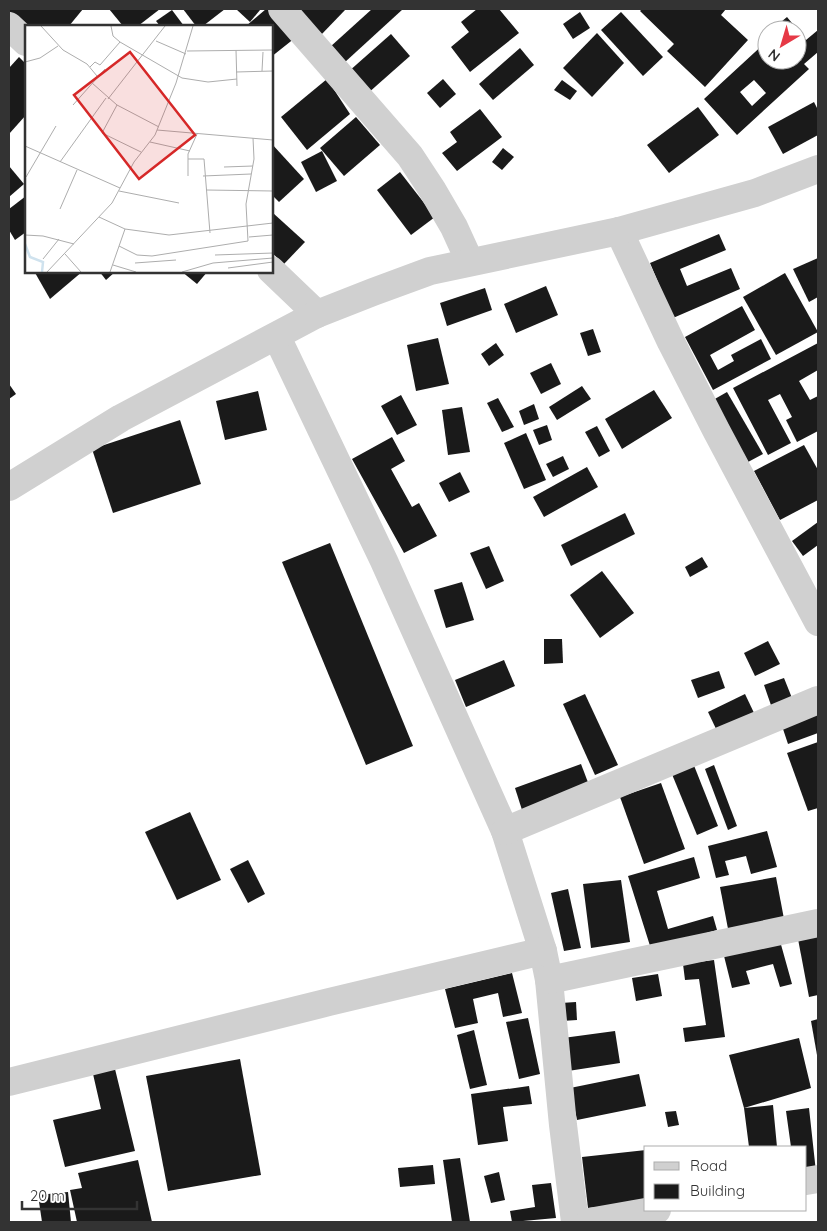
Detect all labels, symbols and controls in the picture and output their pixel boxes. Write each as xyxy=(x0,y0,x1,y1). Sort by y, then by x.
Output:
north arrow xyxy=(757,20,807,70)
inset map xyxy=(25,25,272,272)
text: N xyxy=(764,45,784,66)
legend xyxy=(644,1146,807,1211)
text: Road xyxy=(690,1156,727,1175)
scale bar xyxy=(22,1178,138,1210)
text: Building xyxy=(690,1181,745,1200)
text: 20 m xyxy=(30,1186,65,1205)

